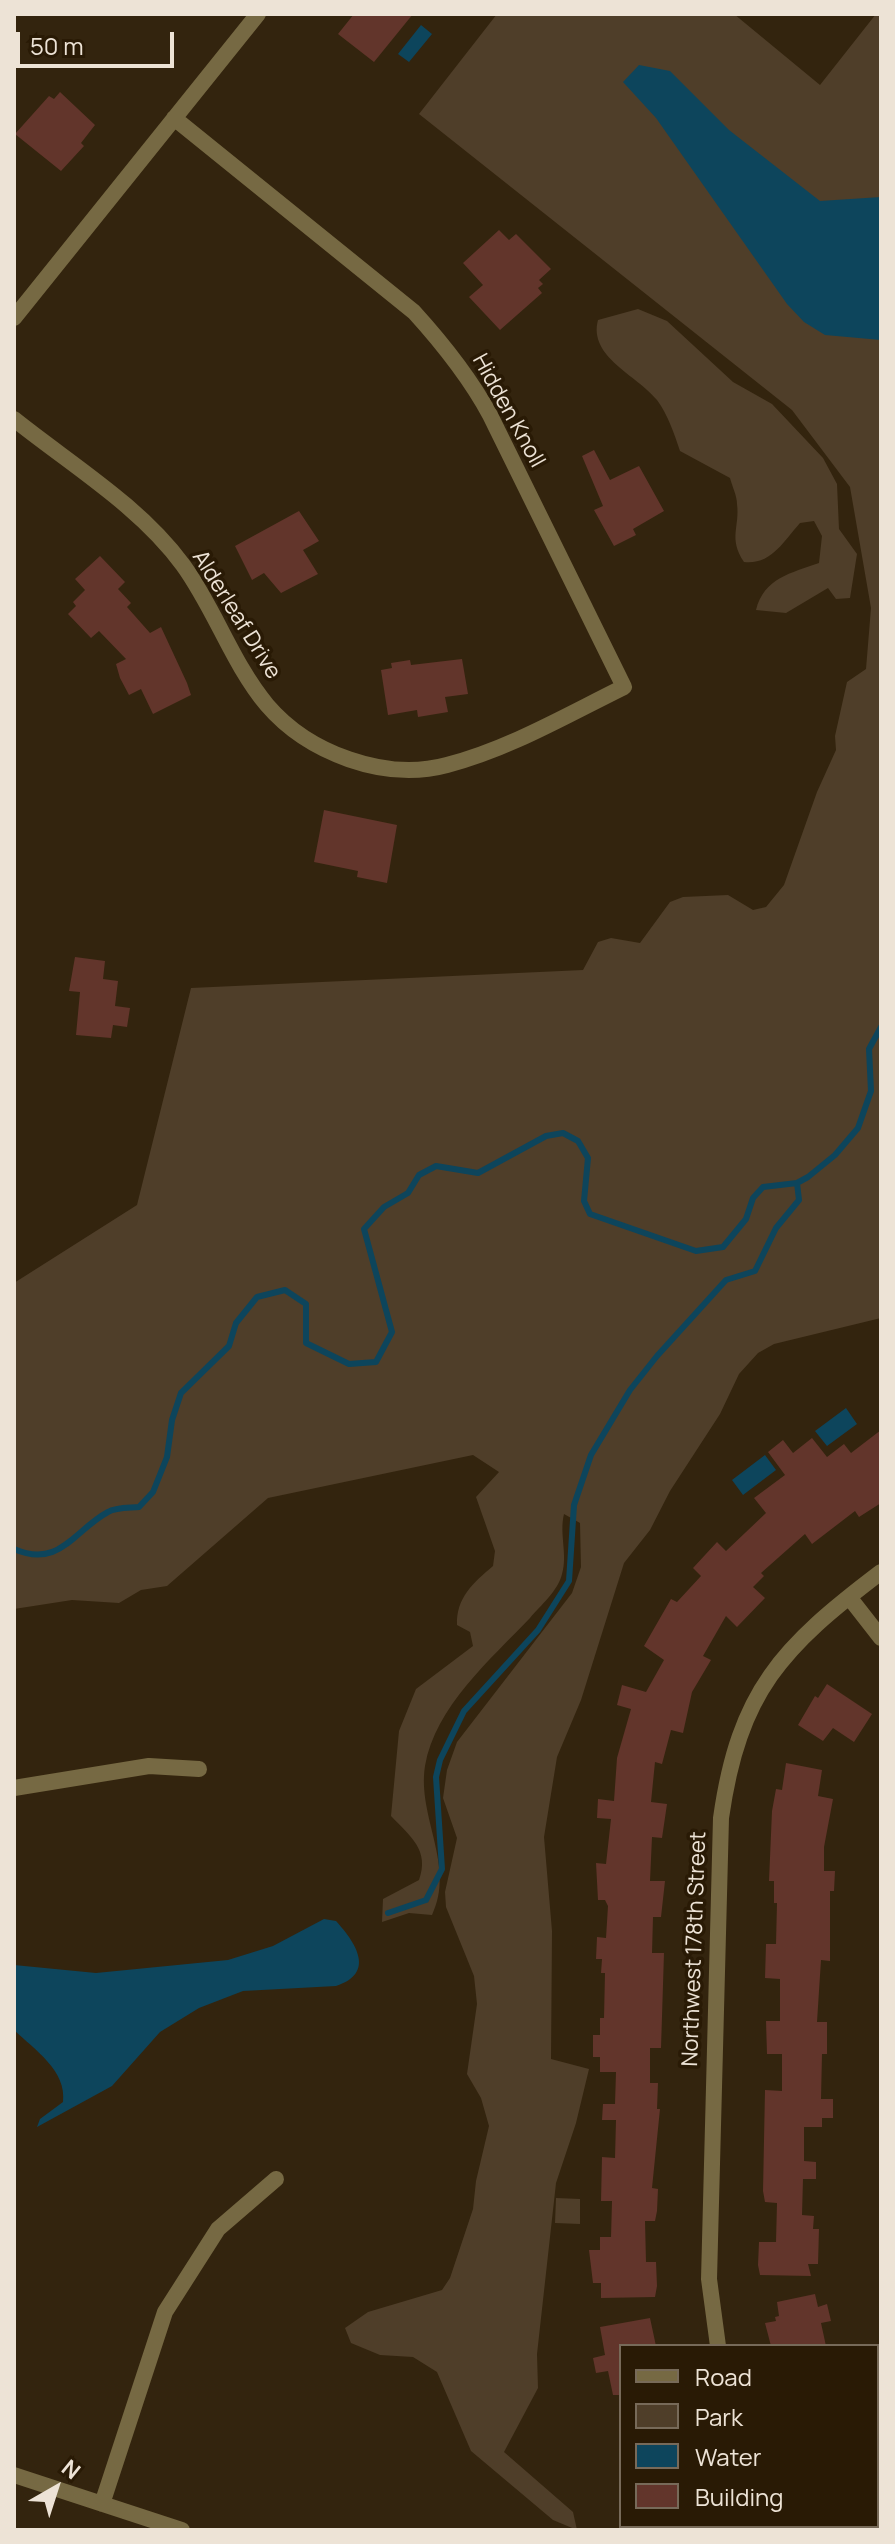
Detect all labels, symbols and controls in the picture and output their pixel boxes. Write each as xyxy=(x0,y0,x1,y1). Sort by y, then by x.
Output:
scale bar xyxy=(20,16,178,66)
text: 50 m xyxy=(30,29,84,62)
street label: Hidden Knoll xyxy=(466,350,550,472)
street label: Alderleaf Drive xyxy=(186,546,286,684)
street label: Northwest 178th Street xyxy=(678,1831,712,2067)
legend xyxy=(619,2344,879,2528)
text: Road xyxy=(695,2360,752,2393)
text: Park xyxy=(695,2400,743,2433)
text: Water xyxy=(695,2440,762,2473)
north arrow xyxy=(16,2448,96,2528)
text: N xyxy=(56,2453,87,2486)
text: Building xyxy=(695,2480,783,2513)

